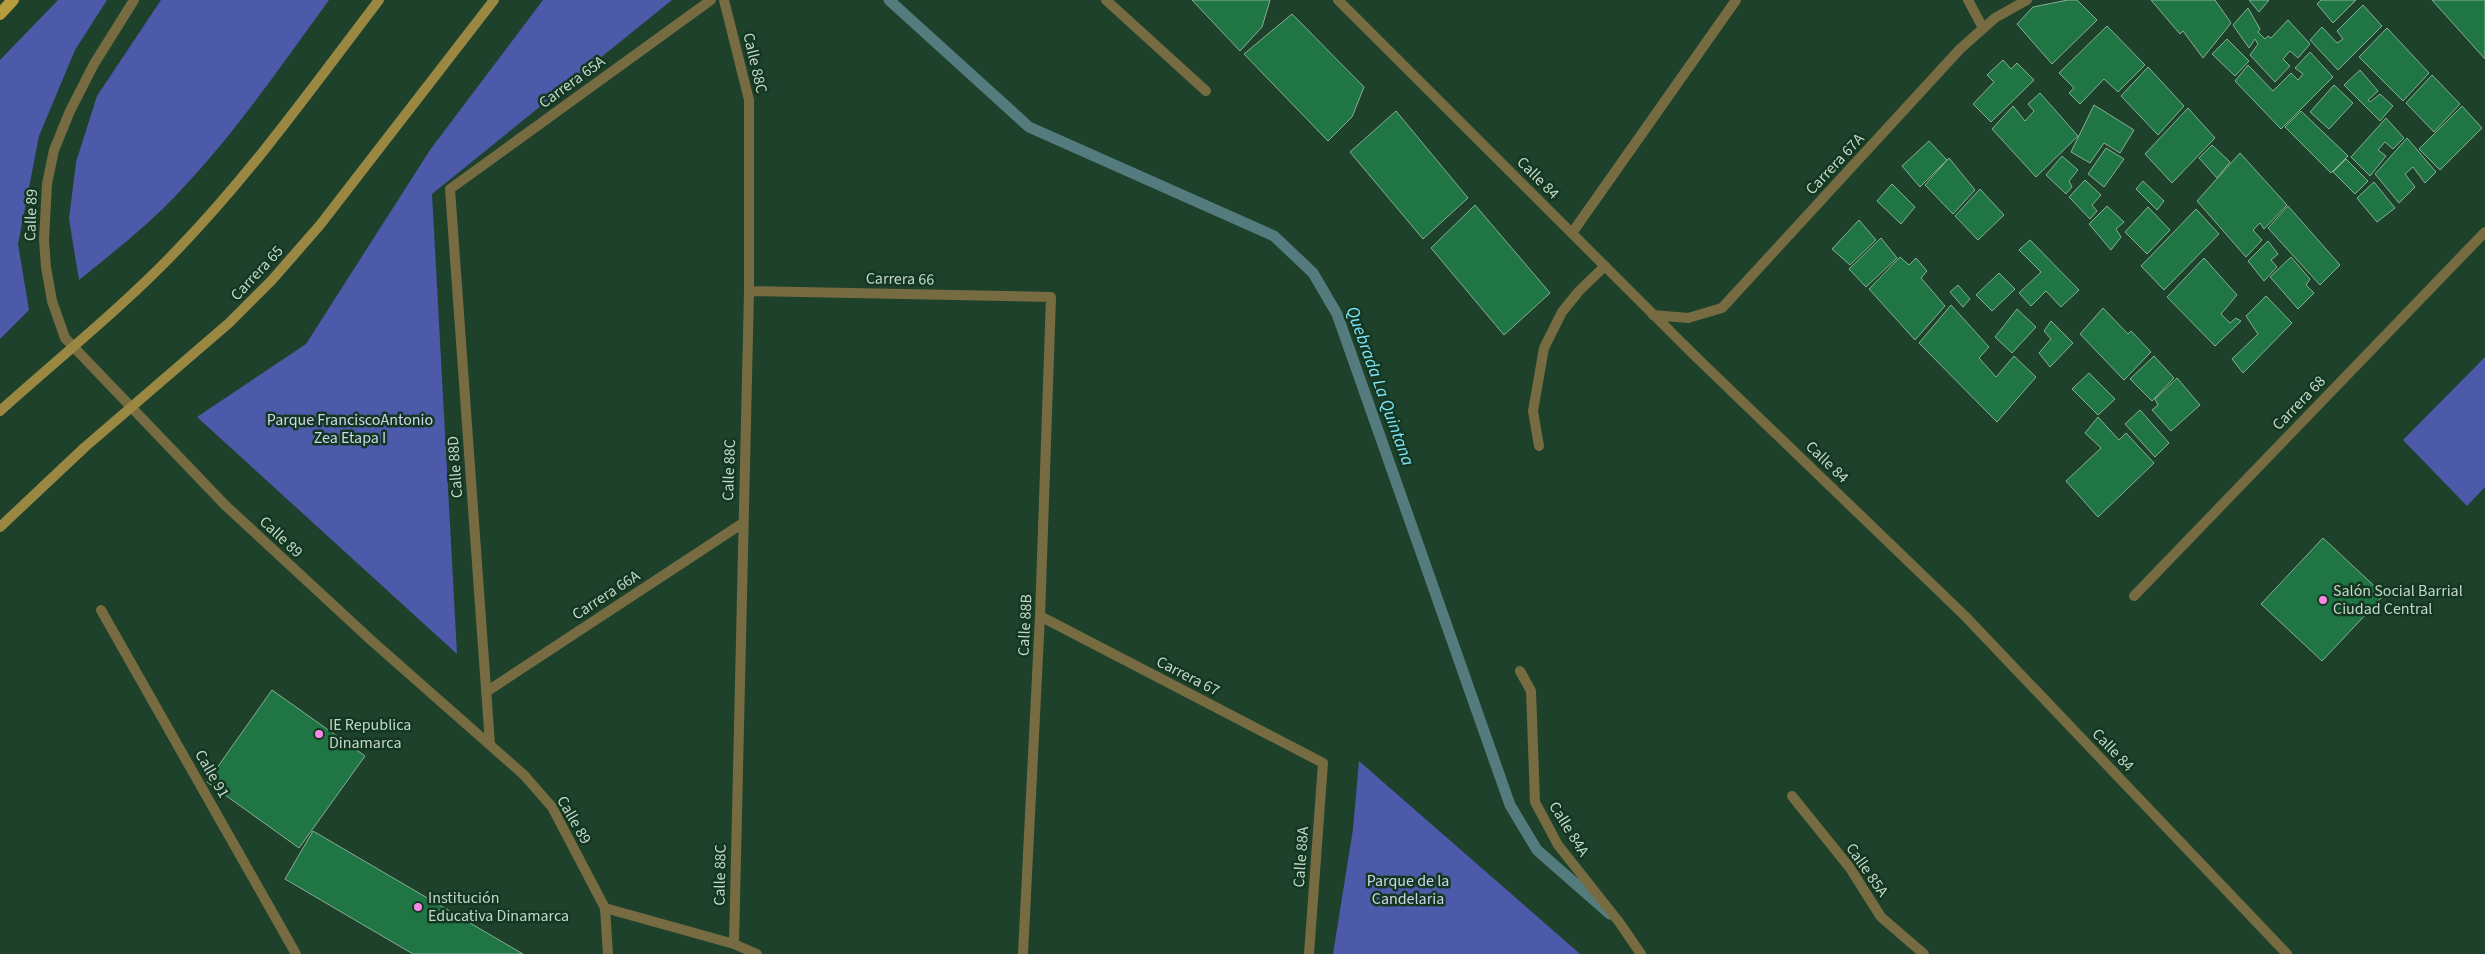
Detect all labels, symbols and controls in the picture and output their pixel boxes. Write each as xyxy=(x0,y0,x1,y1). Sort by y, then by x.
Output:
street label: Calle 88C xyxy=(737,31,773,95)
street label: Carrera 65A xyxy=(534,50,610,114)
street label: Carrera 67A xyxy=(1801,128,1870,200)
street label: Calle 84 xyxy=(1512,152,1564,204)
street label: Calle 89 xyxy=(19,188,43,242)
street label: Carrera 65 xyxy=(226,240,288,306)
street label: Carrera 66 xyxy=(866,267,934,291)
water label: Quebrada La Quintana xyxy=(1340,303,1421,469)
street label: Carrera 68 xyxy=(2267,371,2331,435)
park label: Parque FranciscoAntonio Zea Etapa I xyxy=(267,409,433,449)
street label: Calle 88D xyxy=(442,435,468,499)
street label: Calle 84 xyxy=(1801,436,1854,488)
street label: Calle 88C xyxy=(717,439,741,501)
street label: Calle 89 xyxy=(254,511,308,563)
street label: Carrera 66A xyxy=(568,565,645,625)
place label: Salón Social Barrial Ciudad Central xyxy=(2333,580,2463,620)
street label: Calle 88B xyxy=(1012,594,1038,656)
marker: Salón Social Barrial Ciudad Central xyxy=(2317,594,2329,606)
street label: Carrera 67 xyxy=(1153,651,1224,701)
place label: IE Republica Dinamarca xyxy=(329,714,411,754)
street label: Calle 84 xyxy=(2087,724,2139,777)
marker: IE Republica Dinamarca xyxy=(313,728,325,740)
street label: Calle 91 xyxy=(189,746,235,802)
street label: Calle 89 xyxy=(551,792,597,848)
street label: Calle 84A xyxy=(1543,797,1595,861)
street label: Calle 88A xyxy=(1288,825,1314,888)
street label: Calle 85A xyxy=(1840,839,1894,902)
street label: Calle 88C xyxy=(708,844,732,906)
park label: Parque de la Candelaria xyxy=(1367,870,1449,910)
place label: Institución Educativa Dinamarca xyxy=(428,887,569,927)
marker: Institución Educativa Dinamarca xyxy=(412,901,424,913)

